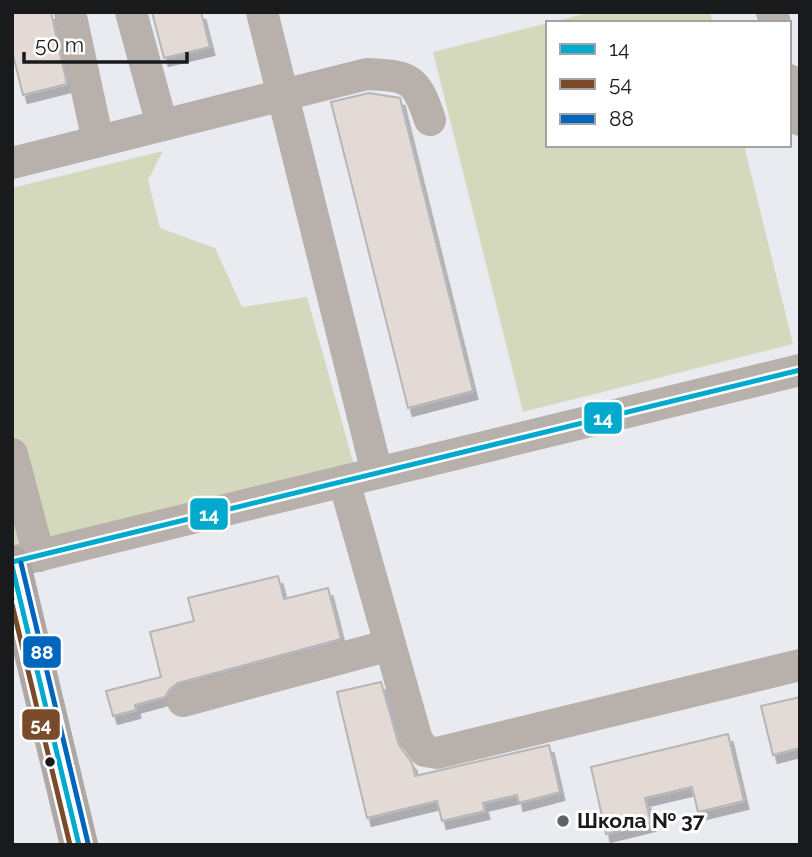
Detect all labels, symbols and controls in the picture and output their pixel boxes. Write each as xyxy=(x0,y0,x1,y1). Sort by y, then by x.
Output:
scale bar xyxy=(24,21,187,65)
legend xyxy=(546,21,791,147)
text: 50 m xyxy=(35,32,84,57)
text: 14 xyxy=(609,36,629,61)
text: 54 xyxy=(609,71,632,96)
text: 88 xyxy=(609,106,634,131)
line badge: 14 xyxy=(583,401,623,435)
text: 14 xyxy=(593,407,613,429)
line badge: 14 xyxy=(189,497,229,531)
text: 14 xyxy=(199,503,219,525)
line badge: 88 xyxy=(22,635,62,669)
text: 88 xyxy=(31,641,53,663)
line badge: 54 xyxy=(21,708,61,741)
text: 54 xyxy=(30,713,52,735)
unlabelled marker xyxy=(43,755,57,769)
place label: Школа № 37 xyxy=(577,808,705,833)
marker: Школа № 37 xyxy=(555,813,571,829)

